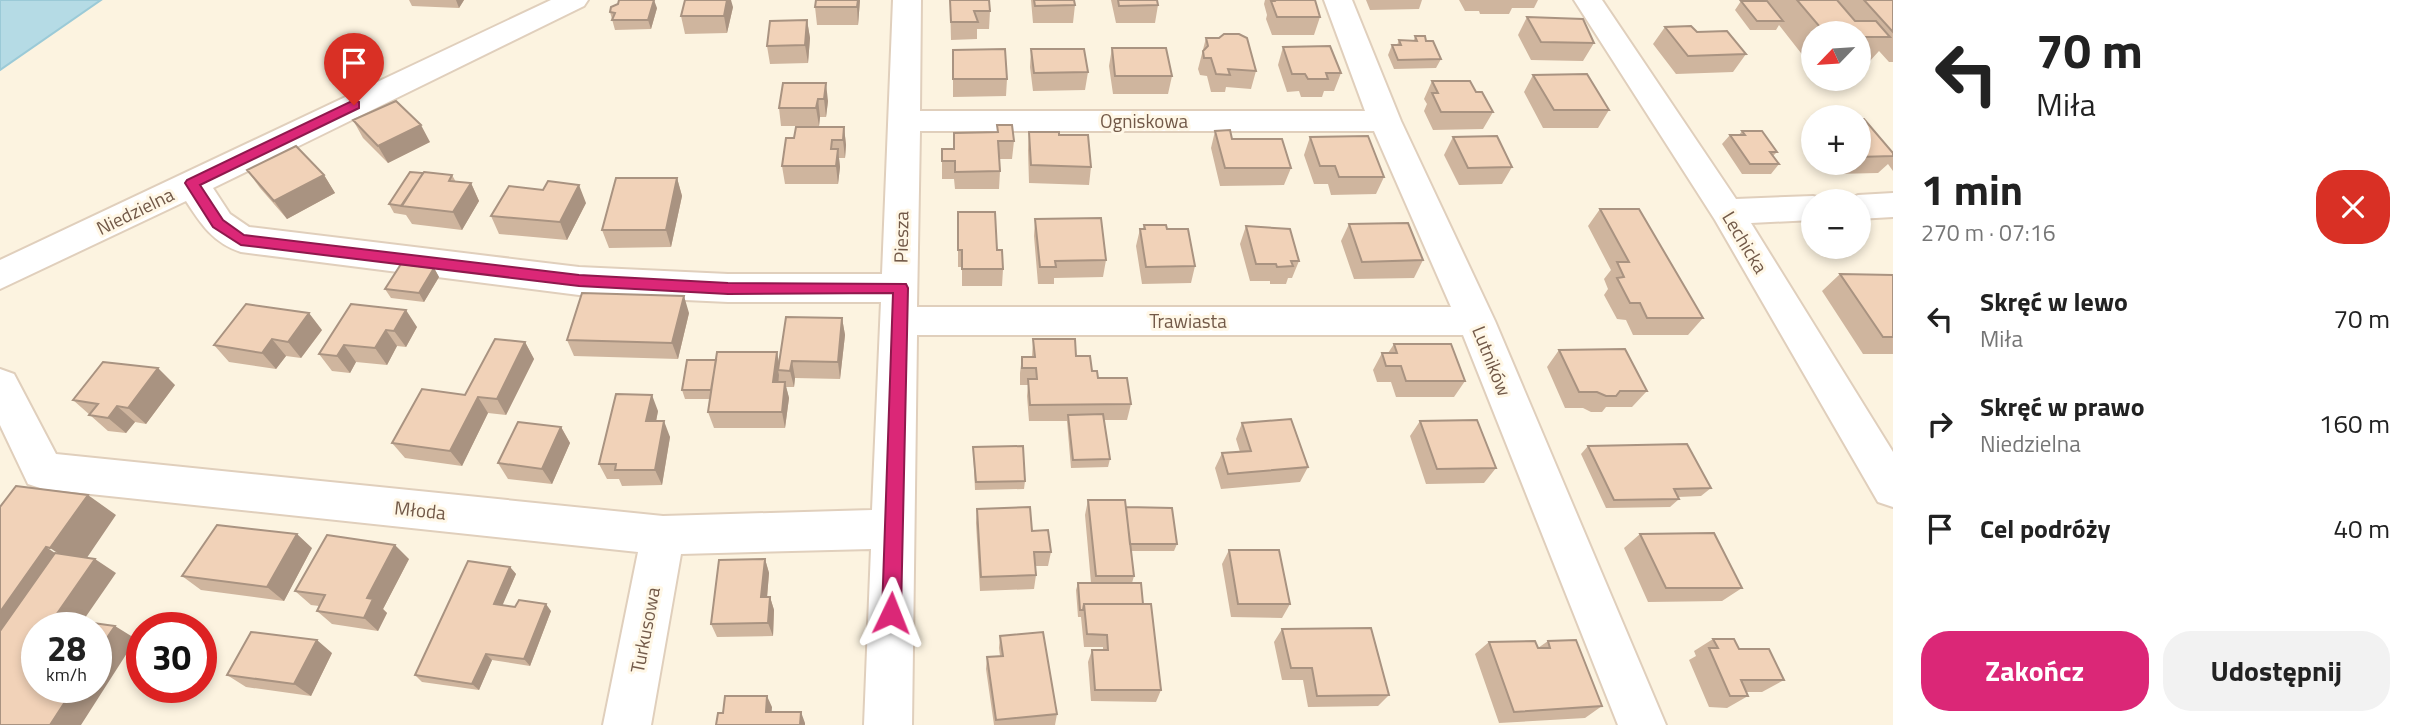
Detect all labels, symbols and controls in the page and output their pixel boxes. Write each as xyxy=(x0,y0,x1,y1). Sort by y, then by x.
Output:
text: 70 m xyxy=(2036,12,2143,87)
north arrow xyxy=(1801,21,1871,91)
map controls xyxy=(1801,21,1871,259)
icon: left xyxy=(1921,28,2012,119)
pin xyxy=(324,33,384,105)
icon: arrive xyxy=(335,44,373,82)
text: Miła xyxy=(2036,80,2096,128)
button: + xyxy=(1801,105,1871,175)
street label: Ogniskowa xyxy=(1100,106,1189,135)
text: 1 min xyxy=(1921,157,2023,221)
button: close xyxy=(2316,170,2390,244)
street label: Niedzielna xyxy=(91,179,179,242)
button: − xyxy=(1801,189,1871,259)
street label: Lechicka xyxy=(1715,205,1776,279)
street label: Piesza xyxy=(886,210,915,263)
text: 270 m · 07:16 xyxy=(1921,215,2056,250)
text: Skręć w lewo xyxy=(1980,282,2128,321)
text: 70 m xyxy=(2333,299,2390,338)
icon: left xyxy=(1921,300,1959,338)
street label: Trawiasta xyxy=(1149,306,1227,335)
street label: Lutników xyxy=(1465,321,1520,400)
text: Miła xyxy=(1980,321,2023,356)
text: Skręć w prawo xyxy=(1980,387,2145,426)
text: 160 m xyxy=(2319,404,2390,443)
icon: right xyxy=(1921,405,1959,443)
text: Niedzielna xyxy=(1980,426,2081,461)
street label: Młoda xyxy=(393,492,448,527)
text: Cel podróży xyxy=(1980,509,2110,548)
text: 40 m xyxy=(2333,509,2390,548)
icon: arrive xyxy=(1921,510,1959,548)
position arrow xyxy=(854,576,928,650)
street label: Turkusowa xyxy=(622,584,667,675)
speed limit sign: 30 xyxy=(126,612,217,703)
text: 28 xyxy=(47,621,86,675)
button: Zakończ xyxy=(1921,631,2149,711)
button: Udostępnij xyxy=(2163,631,2390,711)
text: km/h xyxy=(46,661,87,688)

